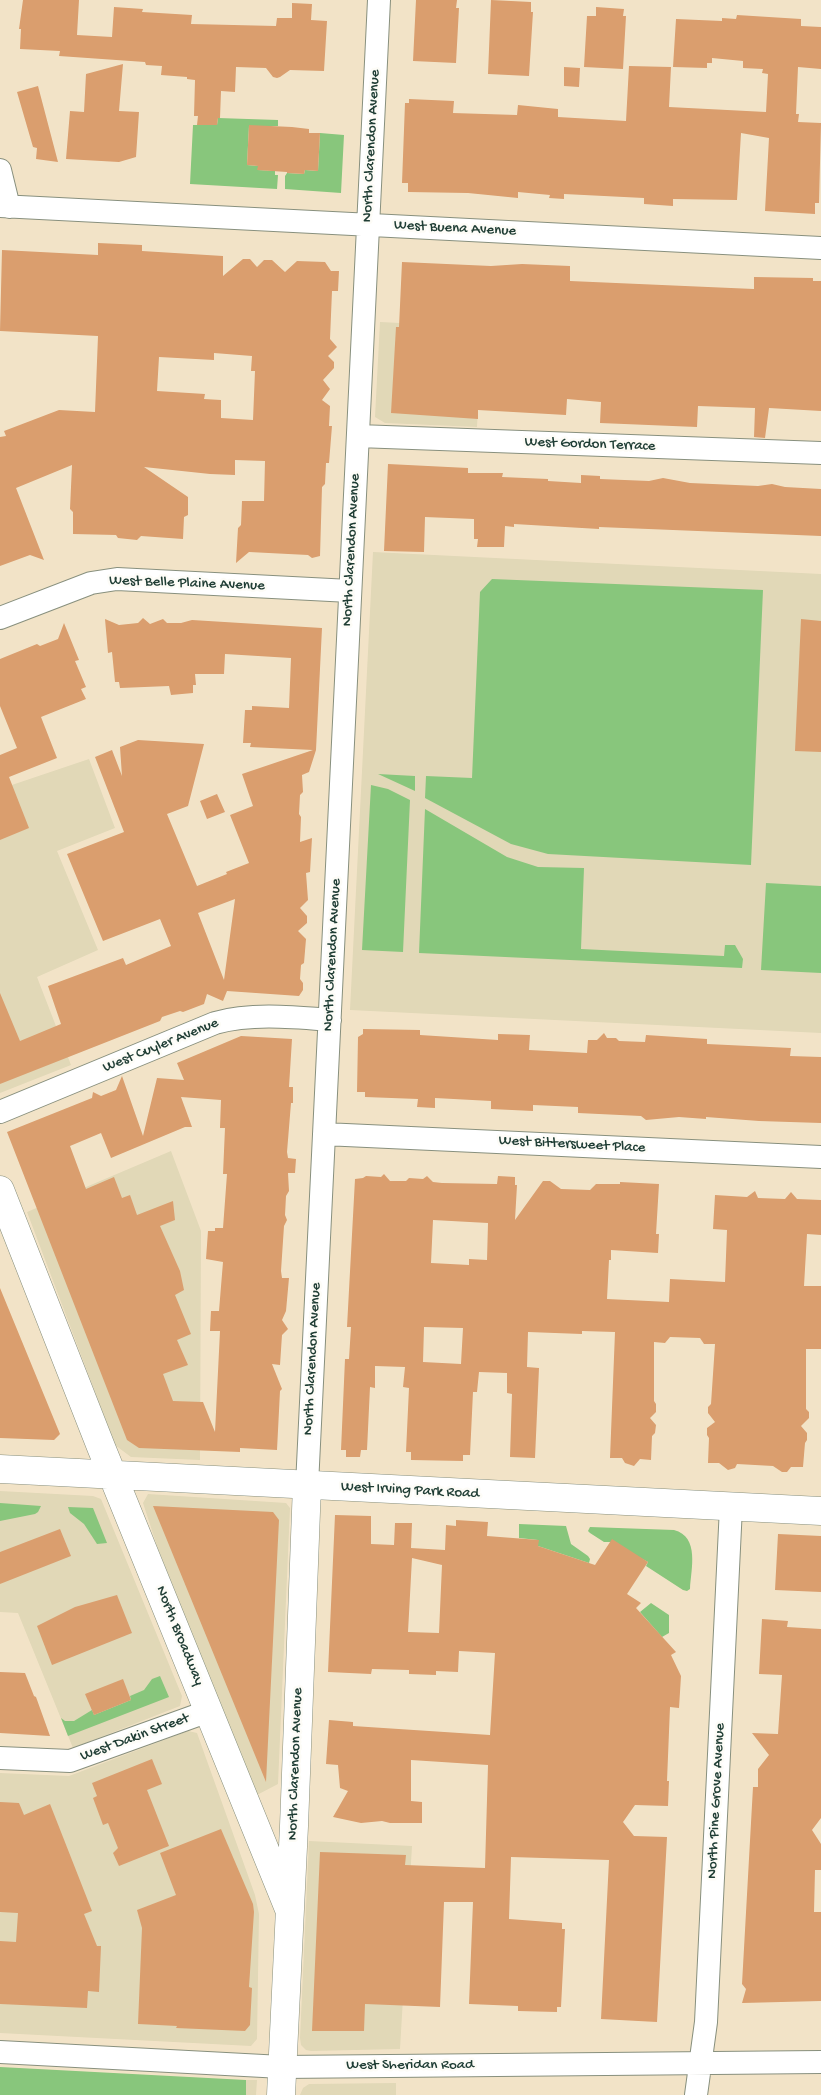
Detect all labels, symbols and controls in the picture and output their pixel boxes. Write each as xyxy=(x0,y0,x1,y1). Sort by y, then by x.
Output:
street label: North Clarendon Avenue xyxy=(359,69,385,223)
street label: West Buena Avenue xyxy=(393,217,517,241)
street label: West Gordon Terrace xyxy=(524,434,656,456)
street label: North Clarendon Avenue xyxy=(339,473,365,627)
street label: West Belle Plaine Avenue xyxy=(109,572,265,596)
street label: North Clarendon Avenue xyxy=(320,878,346,1032)
street label: West Cuyler Avenue xyxy=(100,1015,222,1077)
street label: West Bittersweet Place xyxy=(498,1132,646,1158)
street label: North Clarendon Avenue xyxy=(300,1282,326,1436)
street label: West Irving Park Road xyxy=(340,1478,480,1504)
street label: North Broadway xyxy=(151,1584,207,1688)
street label: North Clarendon Avenue xyxy=(284,1687,308,1841)
street label: West Dakin Street xyxy=(78,1710,192,1766)
street label: North Pine Grove Avenue xyxy=(704,1723,730,1879)
street label: West Sheridan Road xyxy=(346,2057,474,2075)

